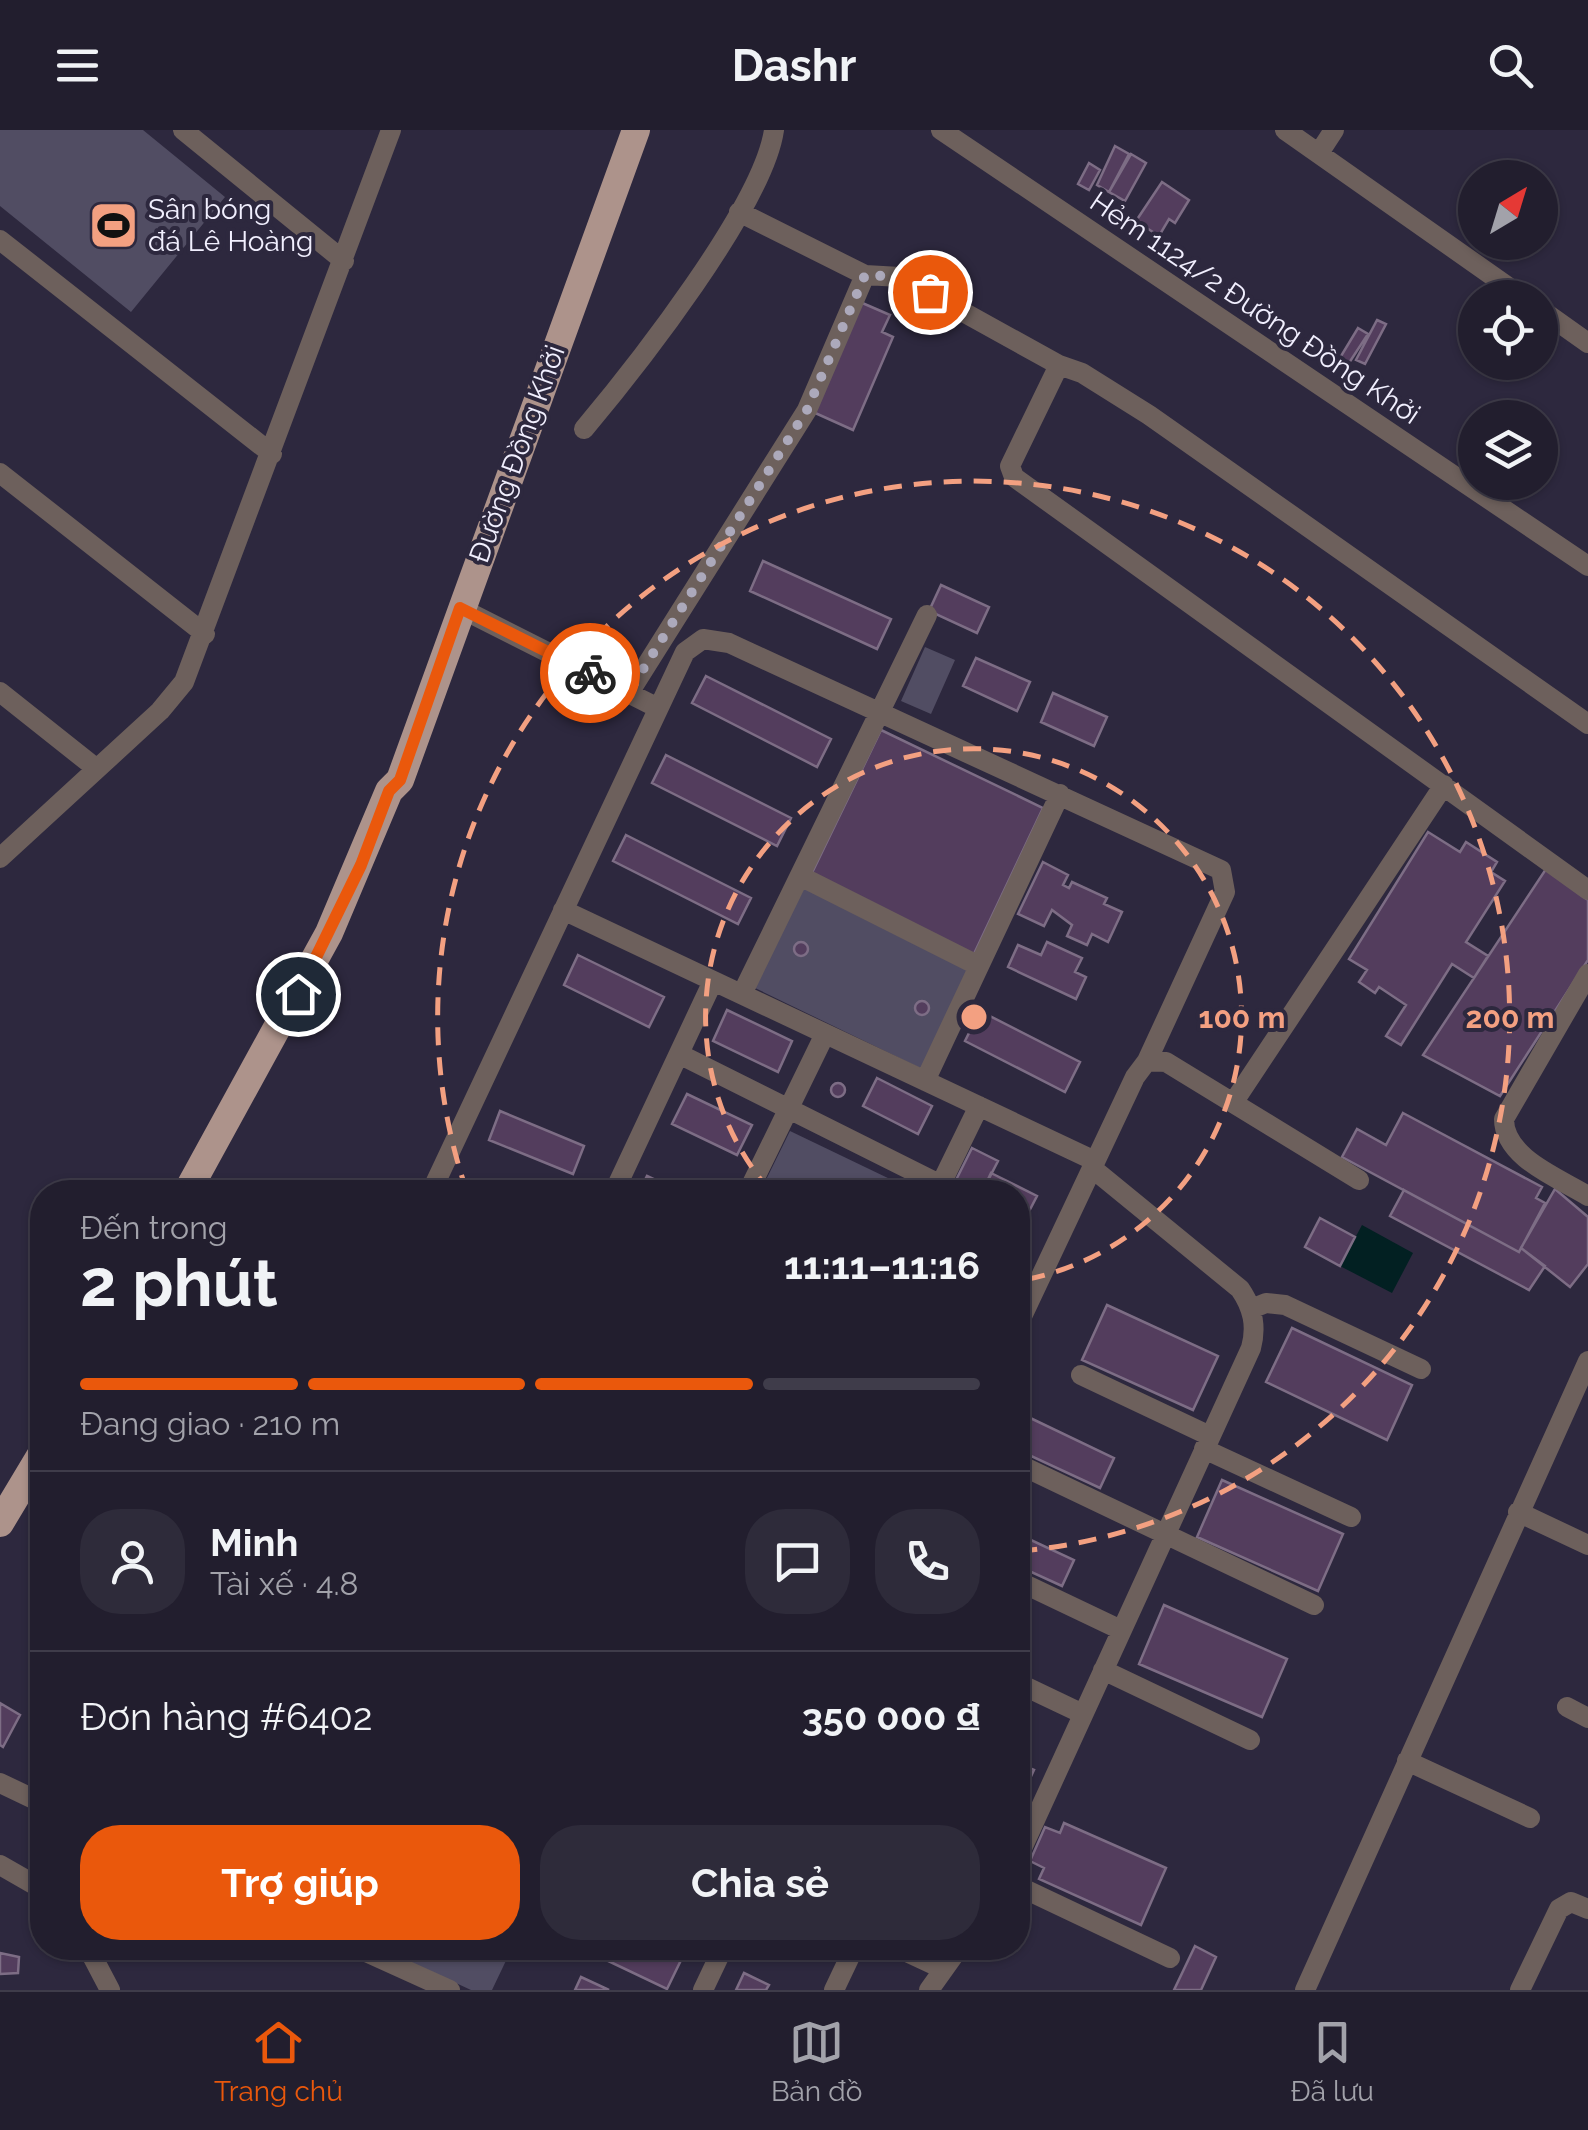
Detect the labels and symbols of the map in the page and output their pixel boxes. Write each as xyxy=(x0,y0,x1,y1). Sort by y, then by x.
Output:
north arrow xyxy=(1458,160,1558,260)
street label: Hẻm 1124/2 Đường Đồng Khởi xyxy=(1084,185,1426,431)
place label: Sân bóng đá Lê Hoàng xyxy=(148,193,313,258)
sports icon: Sân bóng đá Lê Hoàng xyxy=(87,199,139,251)
pin xyxy=(888,250,973,335)
street label: Đường Đồng Khởi xyxy=(462,341,572,567)
courier xyxy=(540,623,640,723)
pin xyxy=(256,952,341,1037)
centre of rings xyxy=(956,999,992,1035)
text: 100 m xyxy=(1199,1000,1285,1035)
text: 200 m xyxy=(1466,1000,1554,1035)

